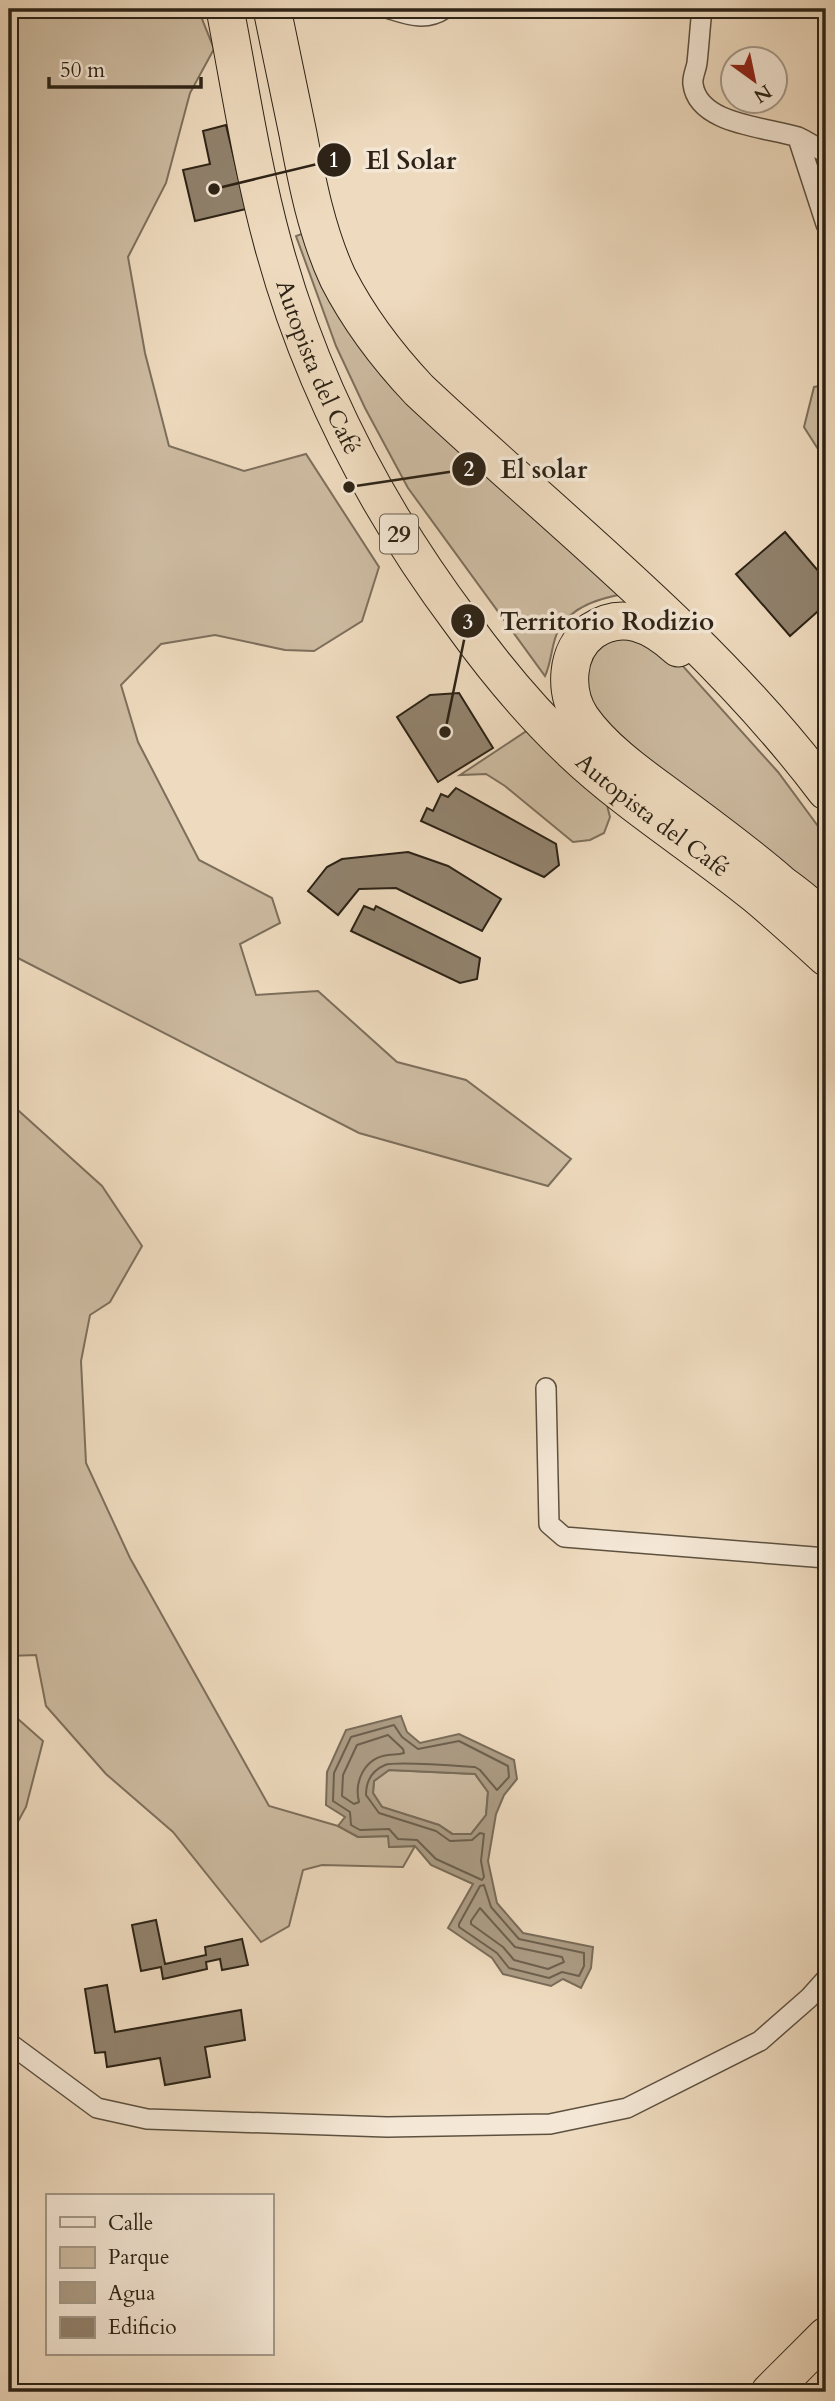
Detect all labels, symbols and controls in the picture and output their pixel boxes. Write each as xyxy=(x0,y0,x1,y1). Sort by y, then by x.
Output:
scale bar xyxy=(49,46,201,90)
north arrow xyxy=(720,46,790,116)
text: 50 m xyxy=(60,56,105,85)
text: N xyxy=(748,78,777,109)
callout: El Solar xyxy=(317,136,471,183)
text: El Solar xyxy=(365,143,457,178)
text: 1 xyxy=(329,146,339,175)
street label: Autopista del Café xyxy=(268,276,369,460)
callout: El solar xyxy=(452,445,602,492)
text: El solar xyxy=(501,452,588,487)
text: 2 xyxy=(464,455,475,484)
road number: 29 xyxy=(380,514,418,554)
callout: Territorio Rodizio xyxy=(451,598,728,645)
text: Territorio Rodizio xyxy=(500,604,714,639)
text: 3 xyxy=(463,608,473,637)
street label: Autopista del Café xyxy=(568,746,736,885)
legend xyxy=(46,2194,273,2356)
text: Calle xyxy=(108,2209,153,2238)
text: Parque xyxy=(108,2243,169,2272)
text: Agua xyxy=(108,2279,155,2308)
text: Edificio xyxy=(108,2313,177,2342)

